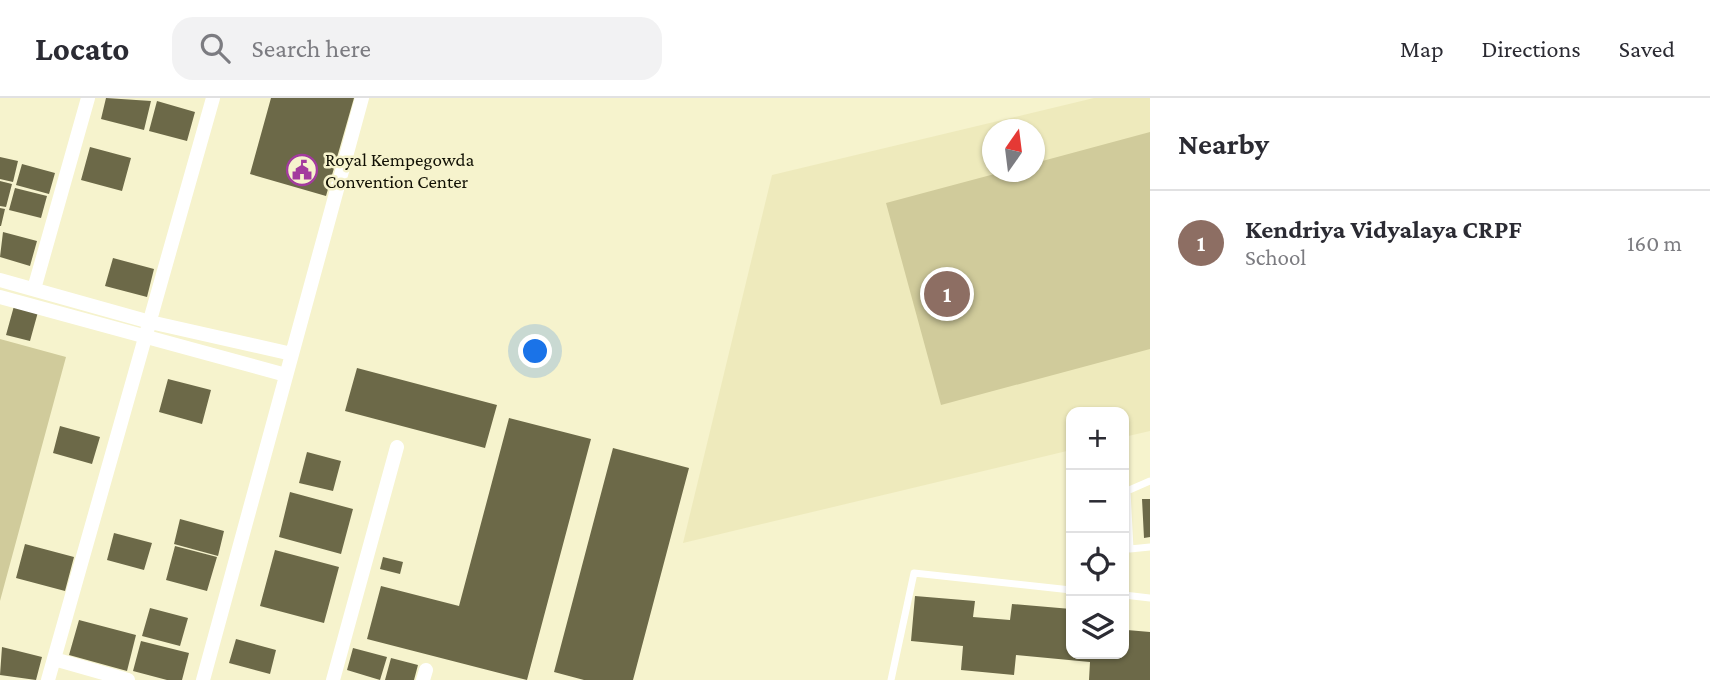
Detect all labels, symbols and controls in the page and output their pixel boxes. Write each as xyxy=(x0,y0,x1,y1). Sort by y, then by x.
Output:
search box xyxy=(172,17,662,80)
icon: search xyxy=(196,29,234,67)
text: Locato xyxy=(35,30,130,67)
text: Search here xyxy=(252,34,371,63)
text: Map xyxy=(1400,35,1444,62)
text: Directions xyxy=(1482,35,1581,62)
text: Saved xyxy=(1619,35,1675,62)
north arrow xyxy=(982,119,1045,182)
text: Nearby xyxy=(1178,127,1269,160)
place label: Royal Kempegowda Convention Center xyxy=(325,149,475,192)
public building icon: Royal Kempegowda Convention Center xyxy=(285,153,319,187)
text: Kendriya Vidyalaya CRPF xyxy=(1245,215,1522,244)
text: 1 xyxy=(1197,230,1205,256)
text: 160 m xyxy=(1627,230,1682,256)
text: School xyxy=(1245,244,1306,270)
pin: 1 xyxy=(924,268,970,320)
your location xyxy=(518,334,552,368)
map controls xyxy=(1066,407,1129,659)
button: + xyxy=(1066,407,1129,470)
button: − xyxy=(1066,470,1129,533)
button: locate xyxy=(1066,533,1129,596)
button: layers xyxy=(1066,596,1129,659)

